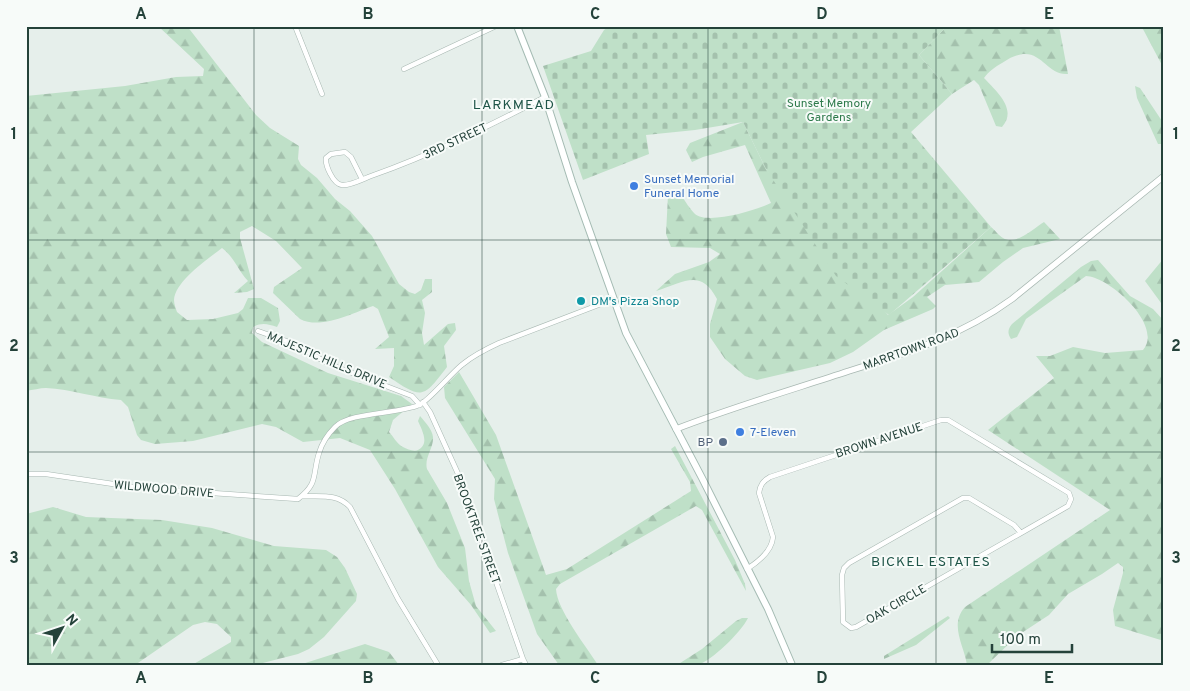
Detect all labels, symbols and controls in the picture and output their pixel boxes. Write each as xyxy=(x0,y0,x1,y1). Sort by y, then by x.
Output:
text: A xyxy=(135,5,147,25)
text: B xyxy=(362,5,374,25)
text: C xyxy=(590,5,600,25)
text: D xyxy=(816,5,828,25)
text: E xyxy=(1044,5,1054,25)
park label: Sunset Memory Gardens xyxy=(787,96,871,126)
district label: LARKMEAD xyxy=(473,97,555,114)
street label: 3RD STREET xyxy=(421,120,490,164)
text: 1 xyxy=(11,125,17,145)
text: 1 xyxy=(1173,125,1179,145)
place label: Sunset Memorial Funeral Home xyxy=(644,172,734,202)
marker: Sunset Memorial Funeral Home xyxy=(628,180,640,192)
place label: DM's Pizza Shop xyxy=(591,294,679,310)
marker: DM's Pizza Shop xyxy=(575,295,587,307)
street label: MARRTOWN ROAD xyxy=(861,325,962,375)
street label: MAJESTIC HILLS DRIVE xyxy=(264,328,389,393)
text: 2 xyxy=(9,337,19,357)
text: 2 xyxy=(1171,337,1181,357)
street label: BROWN AVENUE xyxy=(834,419,925,463)
place label: 7-Eleven xyxy=(750,425,796,441)
marker: 7-Eleven xyxy=(734,426,746,438)
place label: BP xyxy=(698,435,713,451)
marker: BP xyxy=(717,436,729,448)
street label: BROOKTREE STREET xyxy=(449,472,503,587)
street label: WILDWOOD DRIVE xyxy=(113,478,215,502)
text: 3 xyxy=(9,549,19,569)
text: 3 xyxy=(1171,549,1181,569)
district label: BICKEL ESTATES xyxy=(871,554,991,571)
street label: OAK CIRCLE xyxy=(863,581,930,629)
north arrow xyxy=(38,604,88,654)
text: N xyxy=(61,611,81,630)
scale bar xyxy=(992,621,1072,653)
text: 100 m xyxy=(1000,631,1041,650)
text: A xyxy=(135,669,147,689)
text: B xyxy=(362,669,374,689)
text: C xyxy=(590,669,600,689)
text: D xyxy=(816,669,828,689)
text: E xyxy=(1044,669,1054,689)

